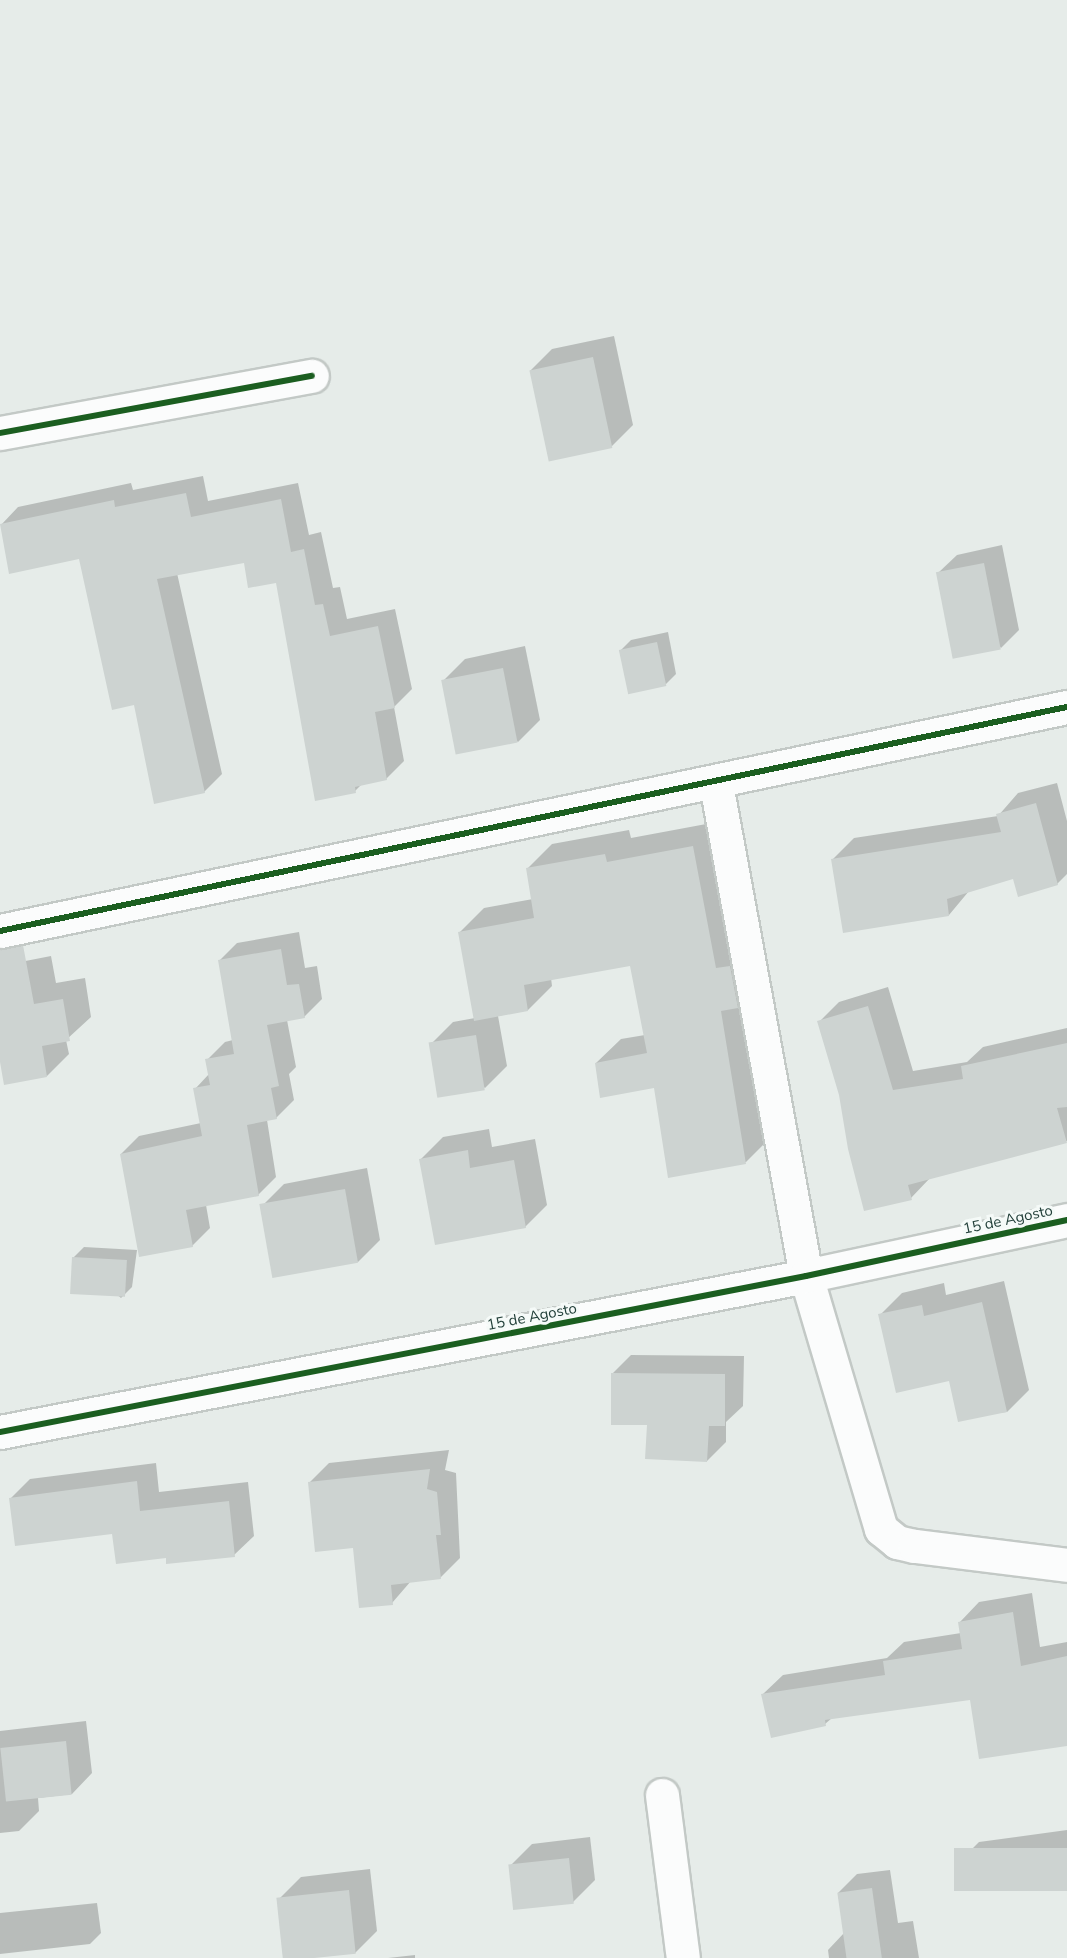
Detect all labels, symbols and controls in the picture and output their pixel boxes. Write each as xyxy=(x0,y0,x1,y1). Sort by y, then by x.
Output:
street label: 15 de Agosto xyxy=(962,1202,1054,1238)
street label: 15 de Agosto xyxy=(486,1299,578,1335)

